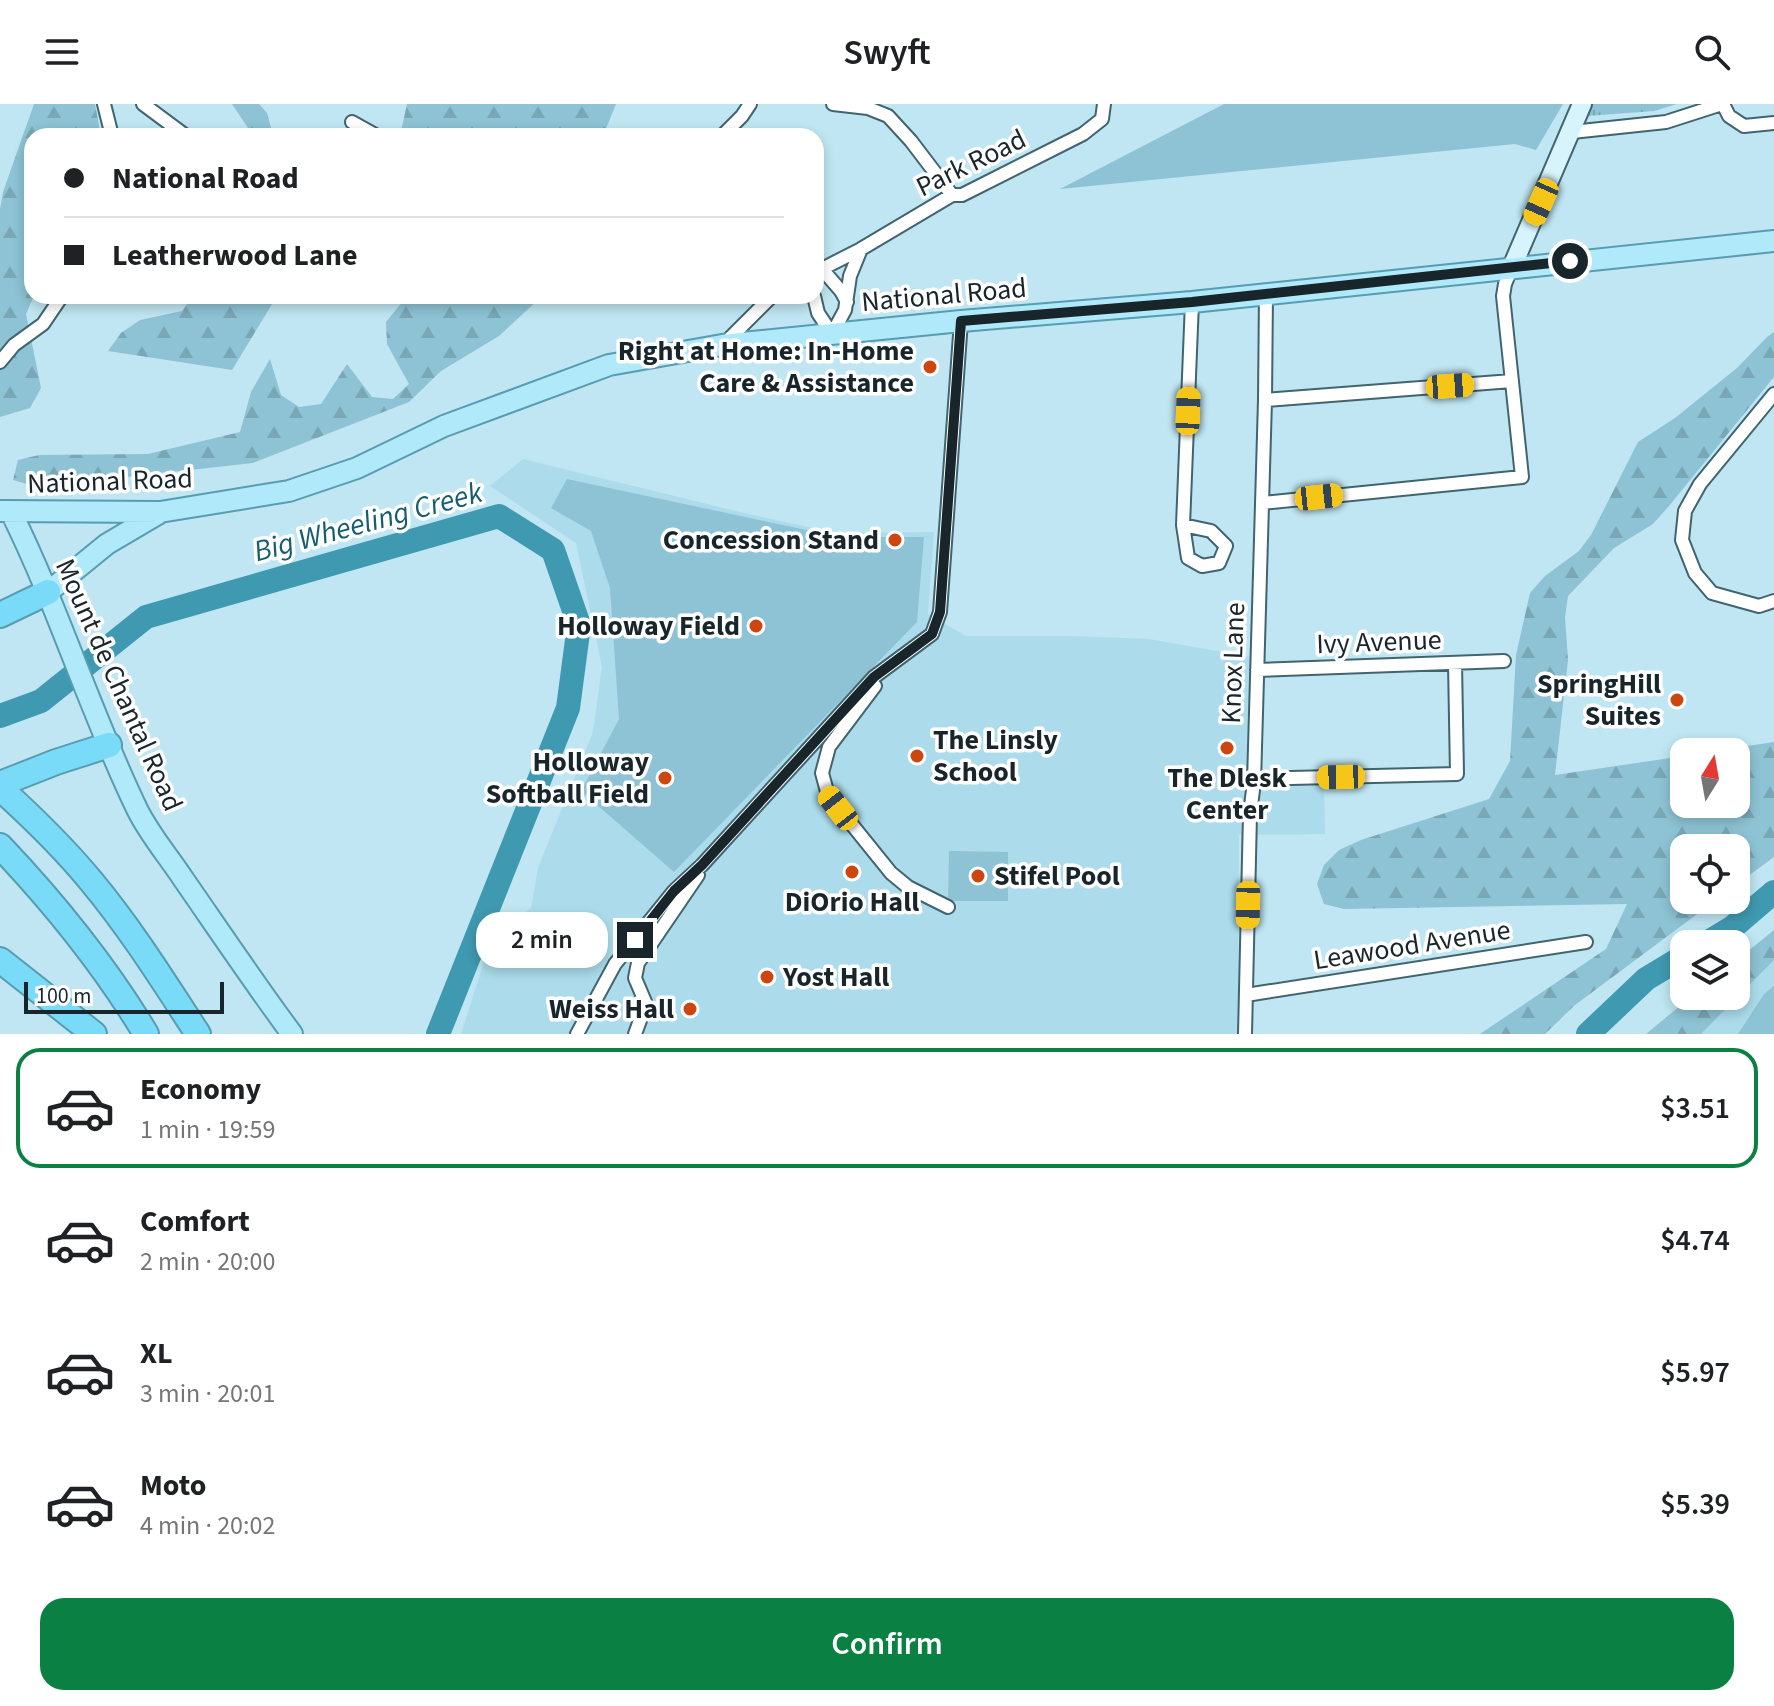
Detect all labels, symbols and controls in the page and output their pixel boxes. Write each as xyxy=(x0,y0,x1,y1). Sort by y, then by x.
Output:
text: Swyft xyxy=(843,27,931,78)
icon: menu xyxy=(40,30,84,74)
icon: search xyxy=(1690,30,1734,74)
street label: Park Road xyxy=(909,119,1033,207)
text: National Road xyxy=(112,157,299,200)
car xyxy=(1520,175,1562,229)
text: Leatherwood Lane xyxy=(112,234,357,277)
route start xyxy=(1552,243,1588,279)
street label: National Road xyxy=(860,268,1028,322)
place label: Right at Home: In-Home Care & Assistance xyxy=(618,331,914,403)
marker: Right at Home: In-Home Care & Assistance xyxy=(921,358,939,376)
car xyxy=(1425,372,1475,400)
car xyxy=(1175,387,1201,435)
street label: National Road xyxy=(27,458,193,504)
water label: Big Wheeling Creek xyxy=(249,471,488,573)
car xyxy=(1294,483,1344,511)
place label: Concession Stand xyxy=(663,520,879,560)
marker: Concession Stand xyxy=(886,531,904,549)
street label: Mount de Chantal Road xyxy=(45,552,193,818)
street label: Knox Lane xyxy=(1211,602,1255,724)
place label: Holloway Field xyxy=(557,606,740,646)
marker: Holloway Field xyxy=(747,617,765,635)
street label: Ivy Avenue xyxy=(1316,620,1442,664)
place label: SpringHill Suites xyxy=(1537,664,1661,736)
marker: SpringHill Suites xyxy=(1668,691,1686,709)
place label: The Linsly School xyxy=(933,720,1058,792)
north arrow xyxy=(1670,738,1750,818)
map controls xyxy=(1670,738,1750,1010)
marker: The Dlesk Center xyxy=(1218,739,1236,757)
place label: Holloway Softball Field xyxy=(486,742,649,814)
marker: The Linsly School xyxy=(908,747,926,765)
place label: The Dlesk Center xyxy=(1167,758,1288,830)
car xyxy=(1317,765,1365,789)
marker: Holloway Softball Field xyxy=(656,769,674,787)
car xyxy=(814,782,862,834)
button: locate xyxy=(1670,834,1750,914)
place label: Stifel Pool xyxy=(994,856,1120,896)
marker: DiOrio Hall xyxy=(843,863,861,881)
marker: Stifel Pool xyxy=(969,867,987,885)
car xyxy=(1236,881,1260,929)
place label: DiOrio Hall xyxy=(785,882,919,922)
street label: Leawood Avenue xyxy=(1311,910,1513,980)
callout: 2 min xyxy=(475,912,607,968)
text: 2 min xyxy=(511,921,573,958)
route end xyxy=(617,922,653,958)
button: layers xyxy=(1670,930,1750,1010)
place label: Yost Hall xyxy=(782,957,889,997)
marker: Yost Hall xyxy=(758,968,776,986)
scale bar xyxy=(24,978,224,1014)
text: 100 m xyxy=(36,980,91,1012)
place label: Weiss Hall xyxy=(549,989,674,1029)
marker: Weiss Hall xyxy=(681,1000,699,1018)
text: Economy xyxy=(140,1068,261,1111)
icon: car xyxy=(44,1072,116,1144)
text: $3.51 xyxy=(1660,1087,1730,1130)
text: 1 min · 19:59 xyxy=(140,1111,275,1148)
text: Comfort xyxy=(140,1200,250,1243)
icon: car xyxy=(44,1204,116,1276)
text: $4.74 xyxy=(1660,1219,1730,1262)
text: 2 min · 20:00 xyxy=(140,1243,275,1280)
text: XL xyxy=(140,1332,173,1375)
icon: car xyxy=(44,1336,116,1408)
text: $5.97 xyxy=(1660,1351,1730,1394)
text: 3 min · 20:01 xyxy=(140,1375,275,1412)
text: Moto xyxy=(140,1464,206,1507)
icon: car xyxy=(44,1468,116,1540)
text: $5.39 xyxy=(1660,1483,1730,1526)
text: 4 min · 20:02 xyxy=(140,1507,275,1544)
button: Confirm xyxy=(40,1598,1734,1690)

